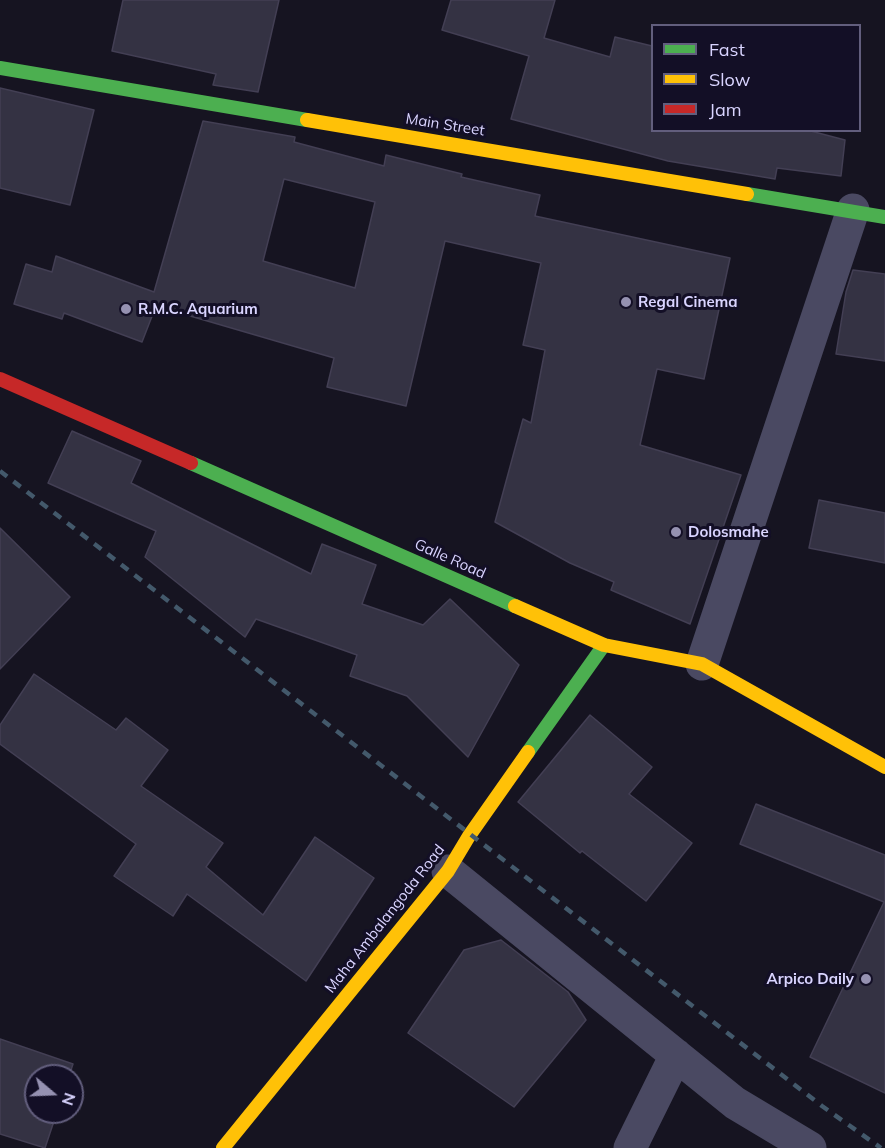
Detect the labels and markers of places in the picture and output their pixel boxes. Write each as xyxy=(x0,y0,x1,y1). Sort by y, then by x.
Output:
place label: Regal Cinema xyxy=(638,293,737,311)
marker: Regal Cinema xyxy=(619,295,633,309)
place label: R.M.C. Aquarium xyxy=(138,300,258,318)
marker: R.M.C. Aquarium xyxy=(119,302,133,316)
place label: Dolosmahe xyxy=(688,523,769,541)
marker: Dolosmahe xyxy=(669,525,683,539)
place label: Arpico Daily xyxy=(767,970,854,988)
marker: Arpico Daily xyxy=(859,972,873,986)

